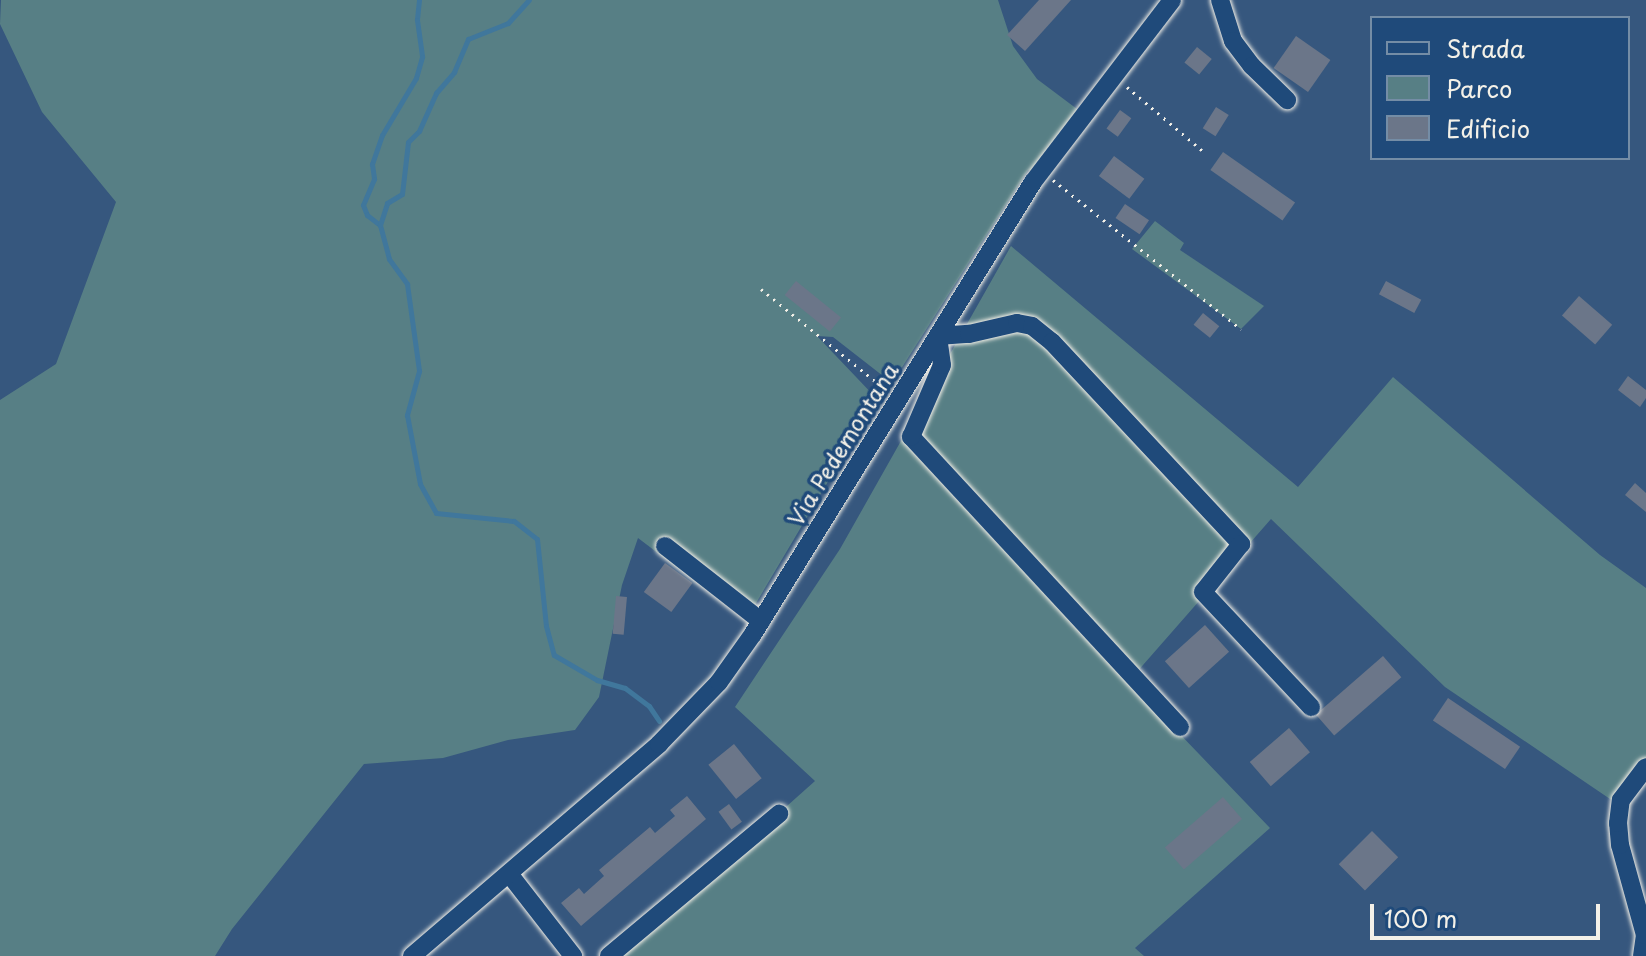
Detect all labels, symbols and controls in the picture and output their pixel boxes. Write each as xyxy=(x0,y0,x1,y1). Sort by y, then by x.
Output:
legend xyxy=(1370,16,1630,160)
text: Strada xyxy=(1446,30,1525,66)
text: Parco xyxy=(1446,70,1512,106)
text: Edificio xyxy=(1446,110,1530,146)
street label: Via Pedemontana xyxy=(781,358,903,530)
scale bar xyxy=(1374,888,1604,938)
text: 100 m xyxy=(1384,900,1457,936)

